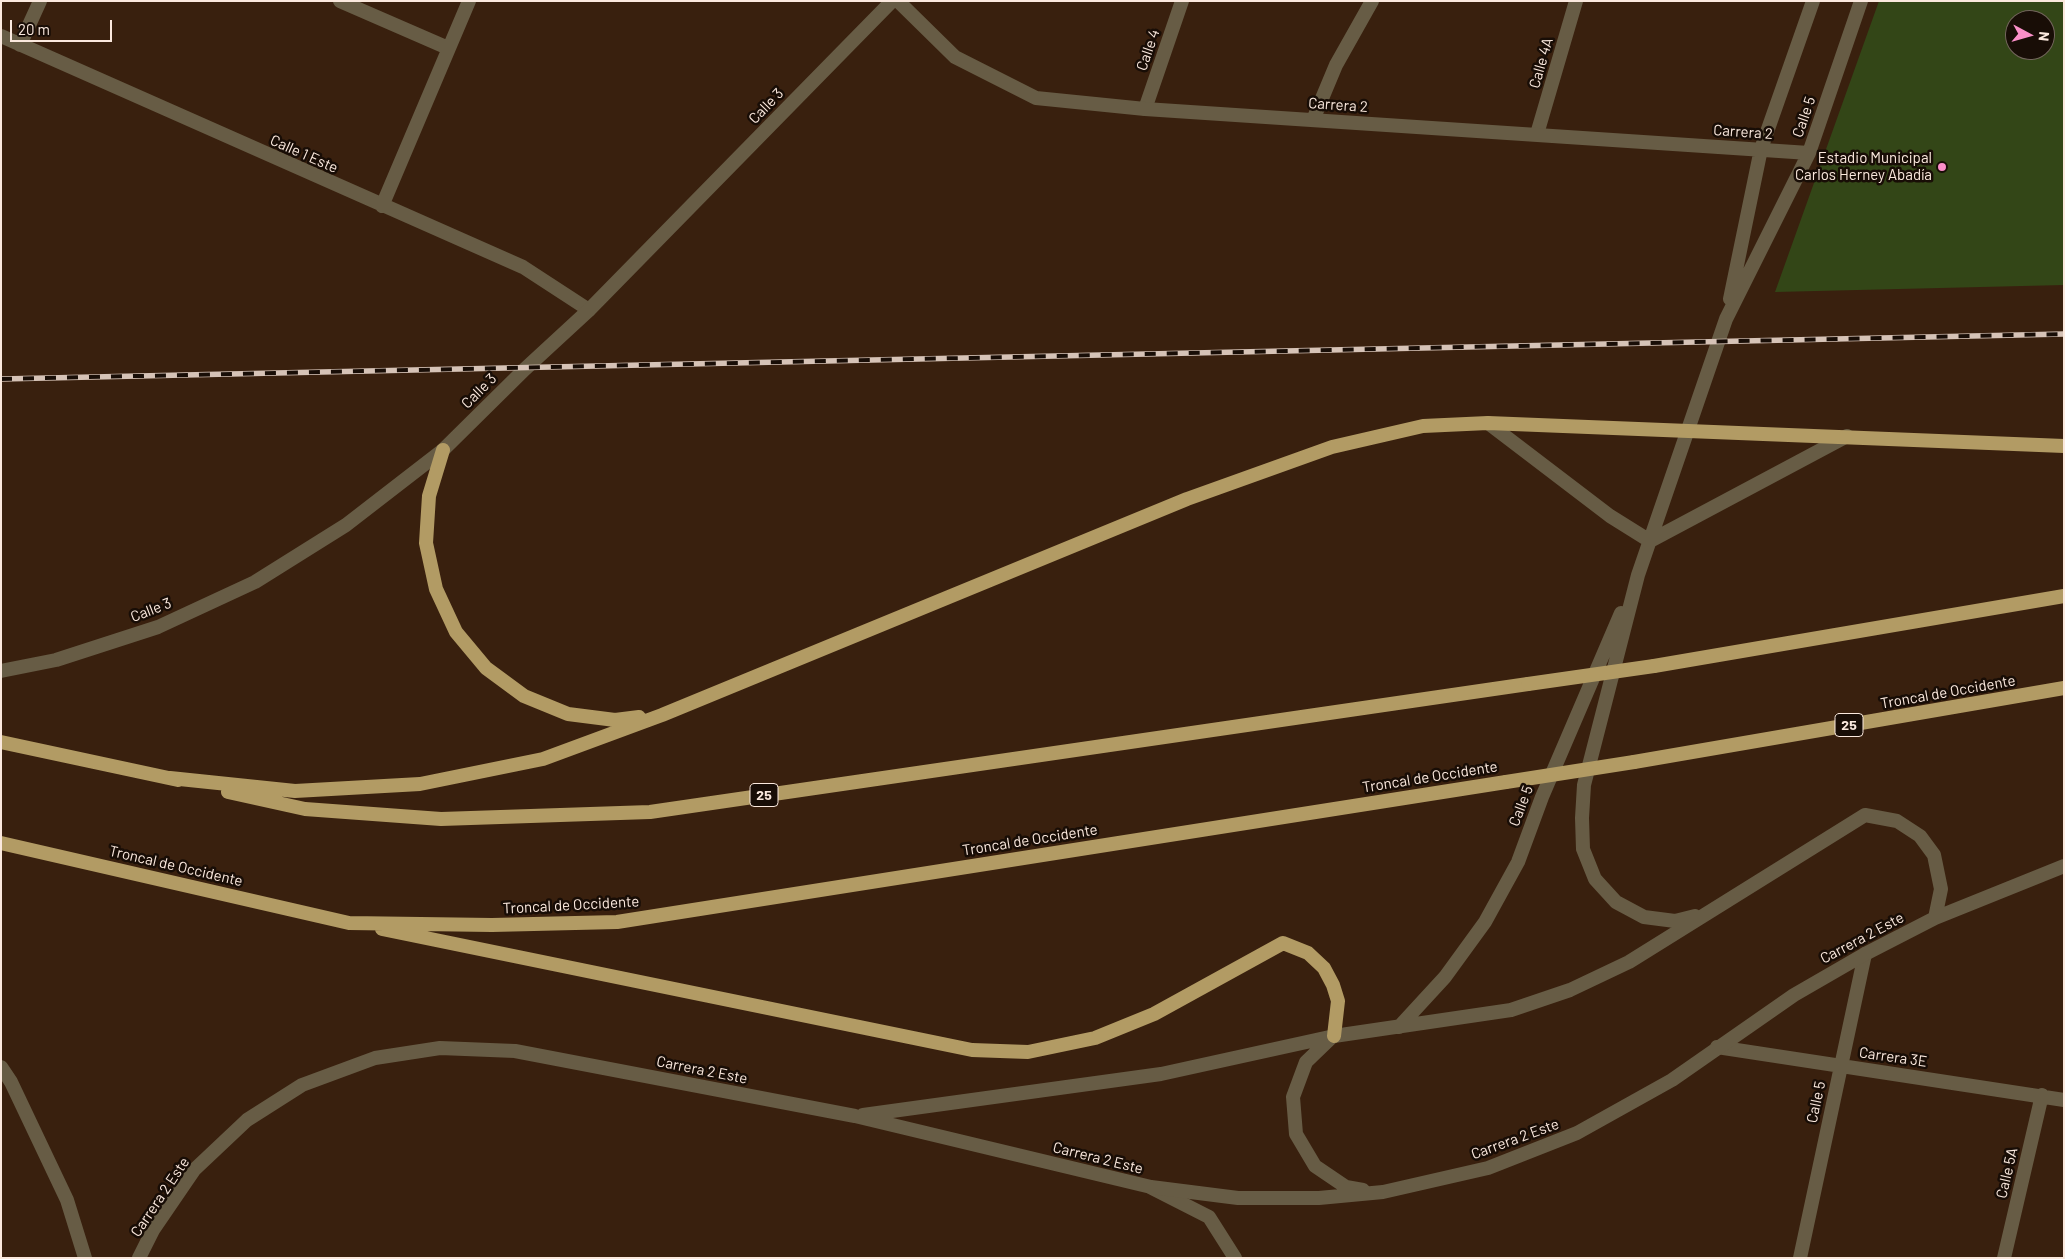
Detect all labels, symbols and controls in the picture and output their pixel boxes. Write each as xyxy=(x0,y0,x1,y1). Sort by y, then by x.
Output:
scale bar xyxy=(12,10,115,42)
north arrow xyxy=(2005,10,2055,60)
text: 20 m xyxy=(18,20,50,38)
street label: Calle 4 xyxy=(1133,27,1163,73)
text: N xyxy=(2035,31,2053,42)
street label: Calle 4A xyxy=(1525,36,1557,90)
street label: Calle 3 xyxy=(745,85,787,127)
street label: Carrera 2 xyxy=(1308,94,1368,116)
street label: Calle 5 xyxy=(1789,94,1819,140)
street label: Carrera 2 xyxy=(1713,121,1773,143)
street label: Calle 1 Este xyxy=(267,131,341,177)
place label: Estadio Municipal Carlos Herney Abadía xyxy=(1795,149,1932,184)
marker: Estadio Municipal Carlos Herney Abadía xyxy=(1936,161,1948,173)
street label: Calle 3 xyxy=(458,370,500,412)
street label: Calle 3 xyxy=(128,594,174,626)
street label: Troncal de Occidente xyxy=(1879,671,2017,713)
road number: 25 xyxy=(1835,714,1863,736)
street label: Troncal de Occidente xyxy=(1361,757,1499,797)
street label: Calle 5 xyxy=(1505,783,1537,829)
road number: 25 xyxy=(750,784,778,806)
street label: Troncal de Occidente xyxy=(961,820,1099,860)
street label: Troncal de Occidente xyxy=(107,842,245,890)
street label: Troncal de Occidente xyxy=(502,892,640,918)
street label: Carrera 2 Este xyxy=(1817,908,1907,968)
street label: Carrera 3E xyxy=(1858,1043,1928,1071)
street label: Carrera 2 Este xyxy=(655,1052,749,1088)
street label: Calle 5 xyxy=(1803,1079,1829,1125)
street label: Carrera 2 Este xyxy=(1469,1115,1561,1163)
street label: Carrera 2 Este xyxy=(1051,1138,1145,1178)
street label: Calle 5A xyxy=(1992,1146,2022,1200)
street label: Carrera 2 Este xyxy=(127,1154,193,1240)

